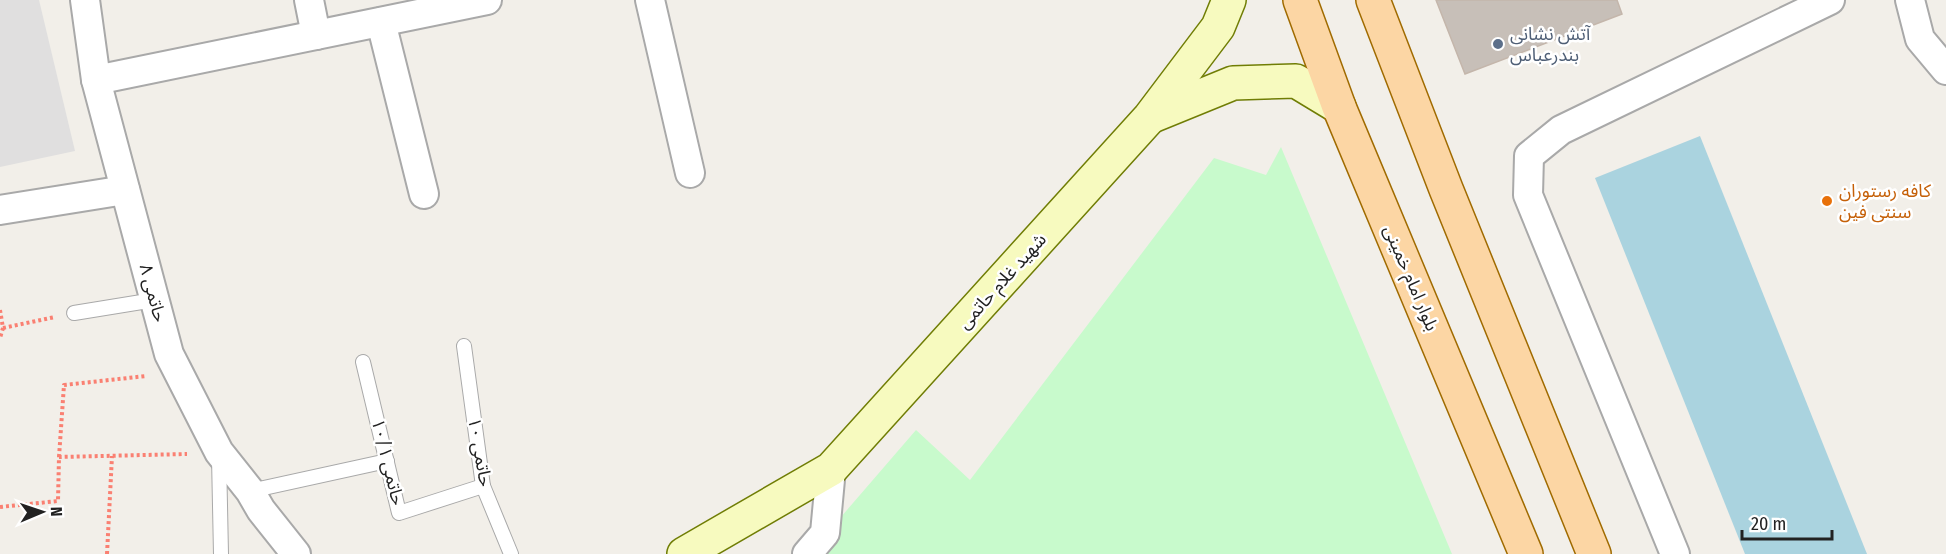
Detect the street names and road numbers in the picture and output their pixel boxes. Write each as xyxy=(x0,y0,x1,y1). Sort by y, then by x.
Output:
street label: بلوار امام خمینی xyxy=(1376,222,1443,335)
street label: شهید غلام حاتمی xyxy=(953,229,1053,335)
street label: حاتمی ۸ xyxy=(135,261,171,325)
street label: حاتمی ۱۰/۱ xyxy=(367,416,409,508)
street label: حاتمی ۱۰ xyxy=(463,416,497,488)

